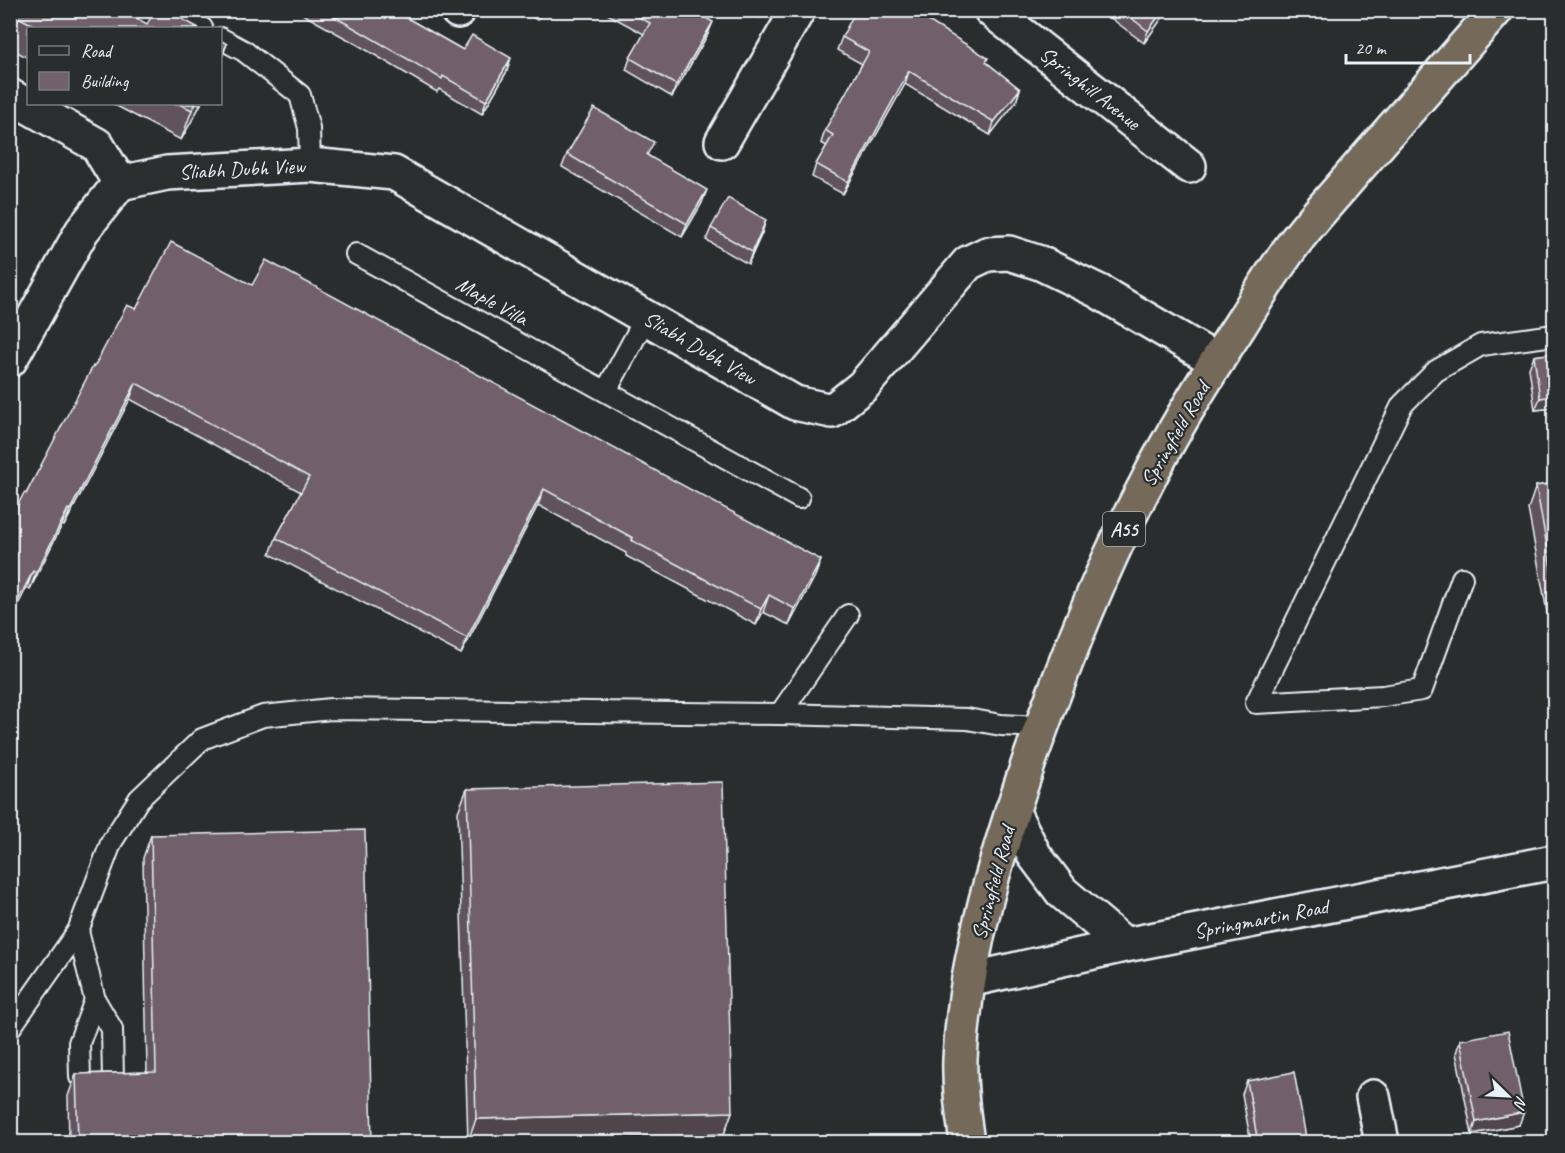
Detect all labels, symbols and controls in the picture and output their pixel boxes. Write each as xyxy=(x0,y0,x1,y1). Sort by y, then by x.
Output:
legend xyxy=(27,27,222,105)
scale bar xyxy=(1346,27,1470,65)
text: 20 m xyxy=(1355,37,1388,59)
text: Road xyxy=(81,40,114,62)
street label: Springhill Avenue xyxy=(1035,41,1146,136)
text: Building xyxy=(81,70,130,92)
street label: Sliabh Dubh View xyxy=(178,153,308,185)
street label: Maple Villa xyxy=(452,271,534,332)
street label: Sliabh Dubh View xyxy=(639,305,763,392)
street label: Springfield Road xyxy=(1135,374,1217,491)
road number: A55 xyxy=(1103,512,1145,546)
street label: Springfield Road xyxy=(965,820,1022,942)
street label: Springmartin Road xyxy=(1192,893,1333,945)
north arrow xyxy=(1478,1066,1538,1126)
text: N xyxy=(1508,1093,1532,1113)

